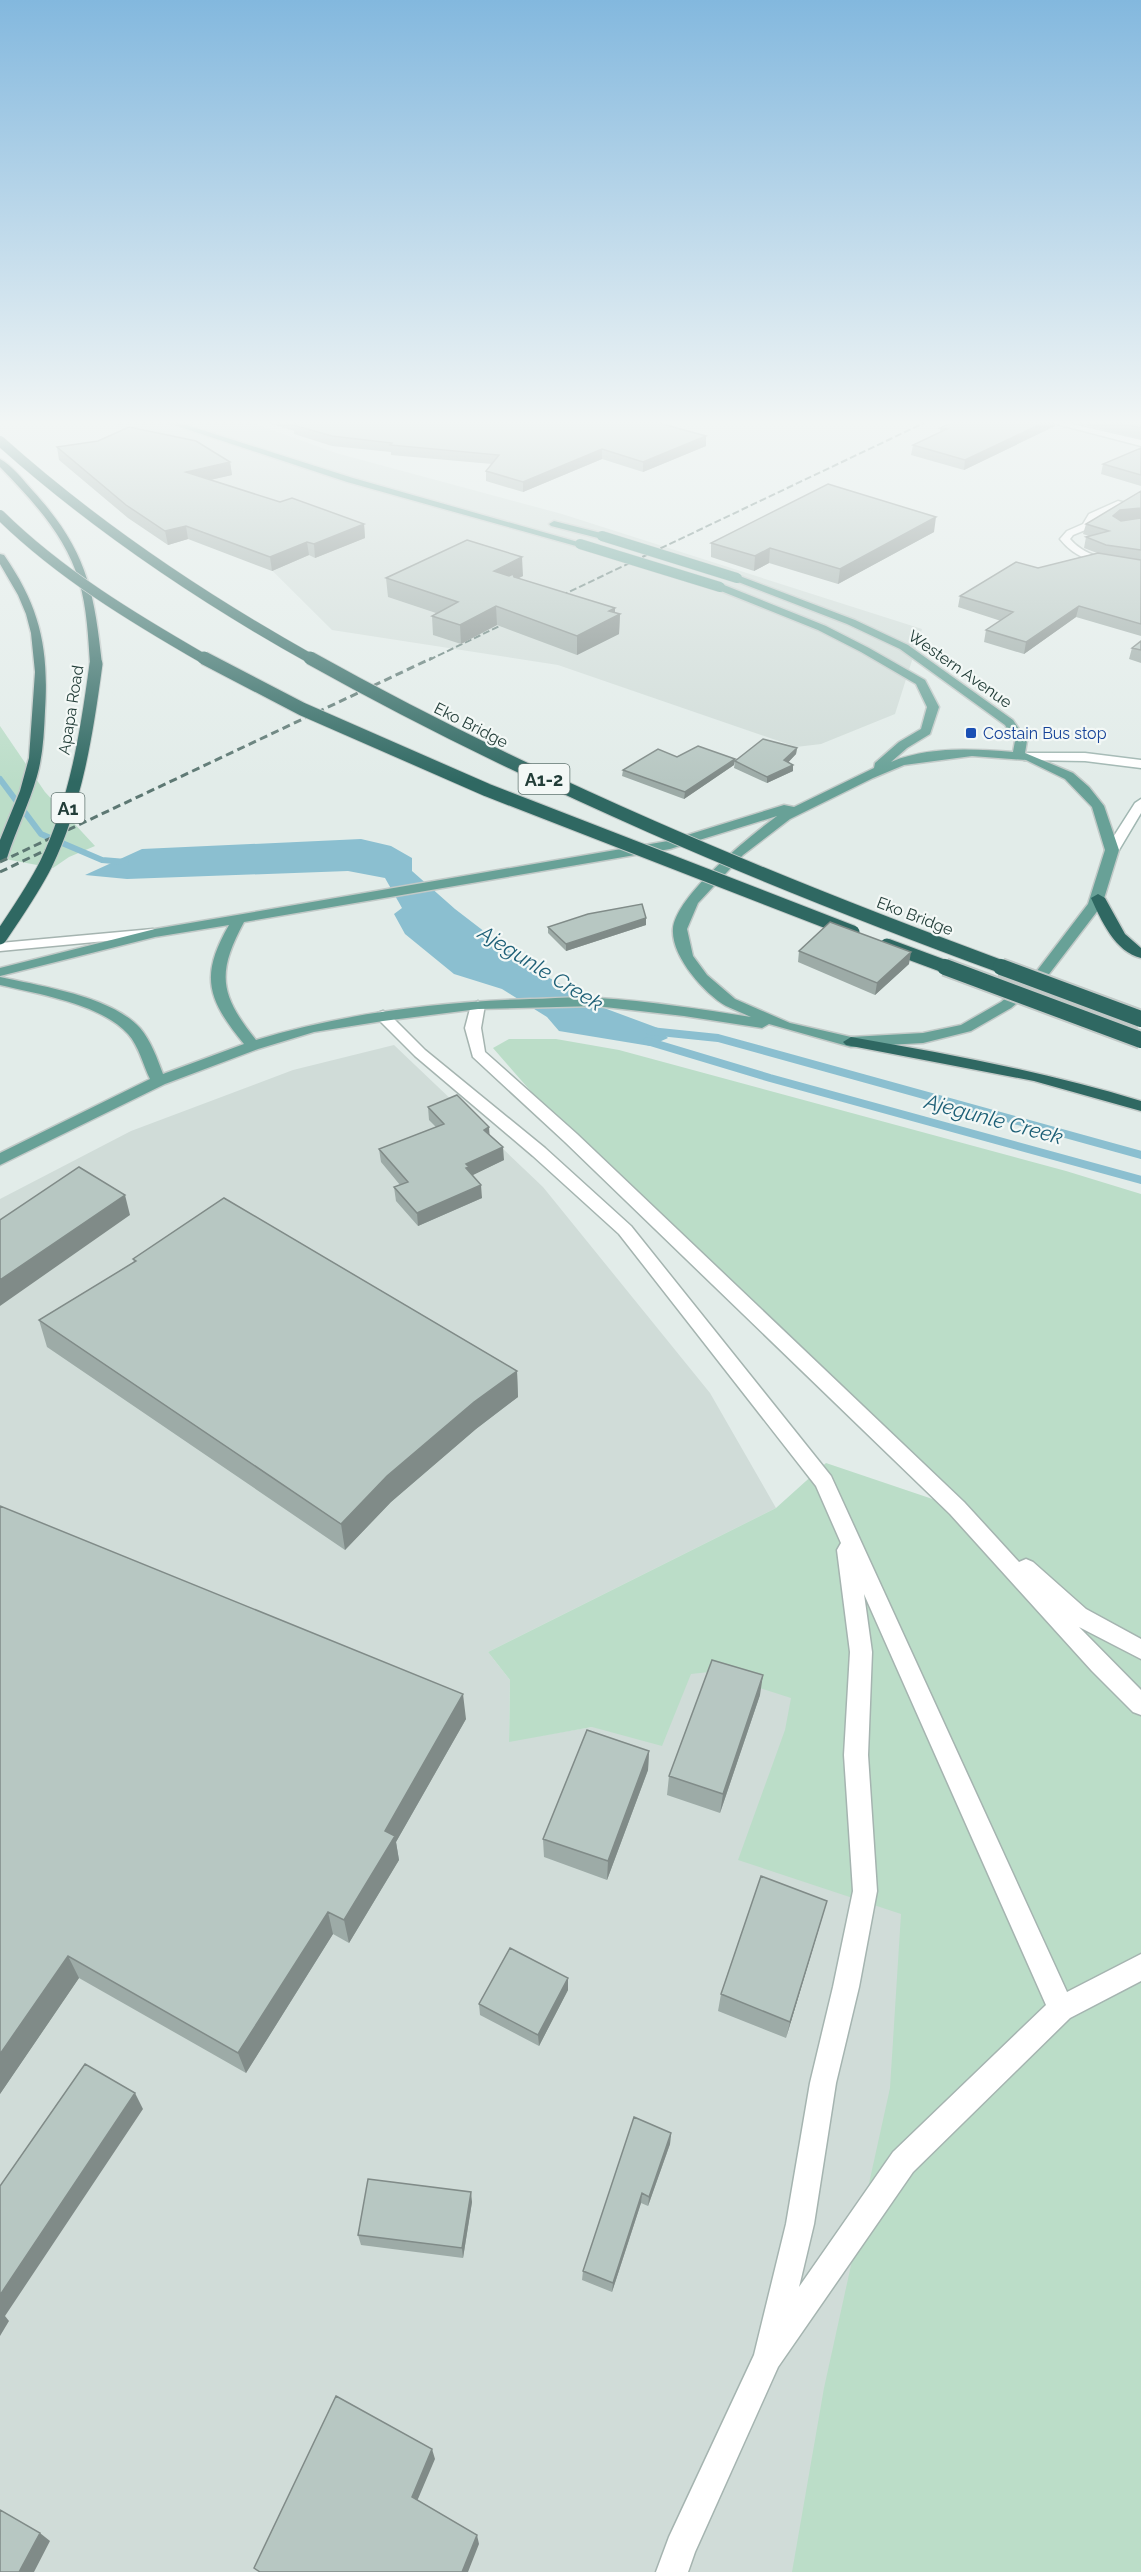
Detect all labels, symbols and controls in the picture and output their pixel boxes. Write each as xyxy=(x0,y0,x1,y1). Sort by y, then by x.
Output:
street label: Western Avenue xyxy=(905,626,1015,712)
street label: Apapa Road xyxy=(55,664,87,756)
street label: Eko Bridge xyxy=(431,698,511,752)
place label: Costain Bus stop xyxy=(983,724,1107,743)
marker: Costain Bus stop xyxy=(964,726,978,740)
road number: A1-2 xyxy=(518,764,570,794)
road number: A1 xyxy=(52,793,84,823)
street label: Eko Bridge xyxy=(874,893,956,939)
water label: Ajegunle Creek xyxy=(473,919,608,1016)
water label: Ajegunle Creek xyxy=(921,1088,1066,1149)

